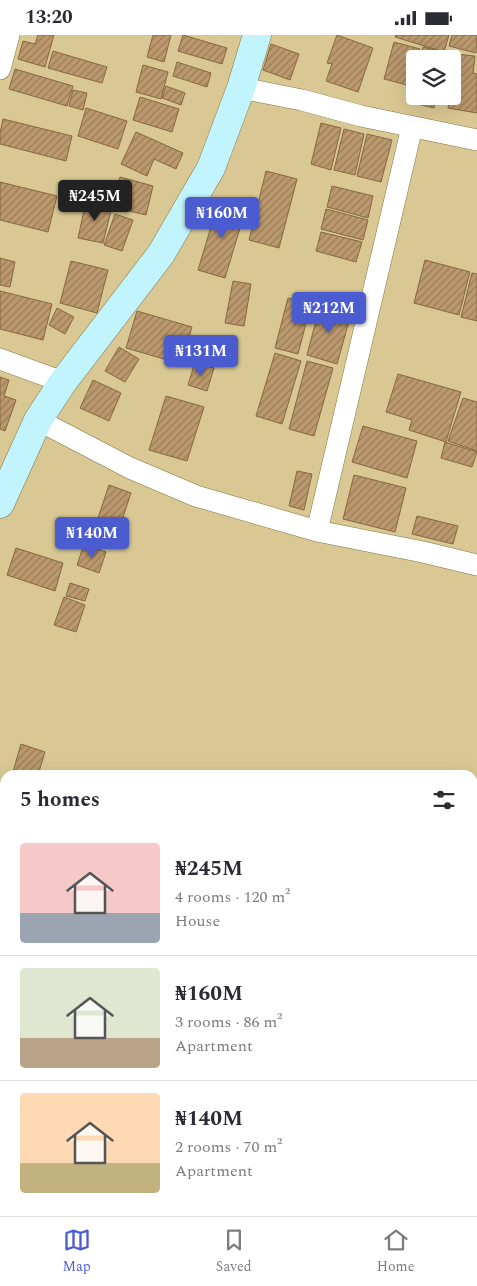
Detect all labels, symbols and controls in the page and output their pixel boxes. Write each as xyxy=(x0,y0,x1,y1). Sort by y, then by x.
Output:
text: 13:20 xyxy=(25,3,73,32)
map controls xyxy=(406,50,461,105)
button: layers xyxy=(406,50,461,105)
pin: ₦245M xyxy=(60,179,130,222)
text: ₦245M xyxy=(69,184,121,208)
pin: ₦160M xyxy=(187,197,257,239)
text: ₦160M xyxy=(196,201,248,225)
pin: ₦212M xyxy=(294,291,364,334)
text: ₦212M xyxy=(303,296,355,320)
pin: ₦131M xyxy=(166,335,236,377)
text: ₦131M xyxy=(175,339,227,363)
pin: ₦140M xyxy=(57,517,127,559)
text: ₦140M xyxy=(66,521,118,545)
text: 5 homes xyxy=(20,784,100,816)
icon: filters xyxy=(430,786,458,814)
text: ₦245M xyxy=(175,853,243,885)
icon: home xyxy=(60,863,120,923)
text: 4 rooms · 120 m² xyxy=(175,885,290,909)
text: House xyxy=(175,909,220,933)
text: ₦160M xyxy=(175,978,243,1010)
icon: home xyxy=(60,988,120,1048)
text: 3 rooms · 86 m² xyxy=(175,1010,282,1034)
text: Apartment xyxy=(175,1034,253,1058)
text: ₦140M xyxy=(175,1103,243,1135)
icon: home xyxy=(60,1113,120,1173)
text: 2 rooms · 70 m² xyxy=(175,1135,282,1159)
text: Apartment xyxy=(175,1159,253,1183)
tab: Map xyxy=(63,1226,91,1277)
tab: Saved xyxy=(216,1226,252,1277)
tab: Home xyxy=(377,1226,414,1277)

